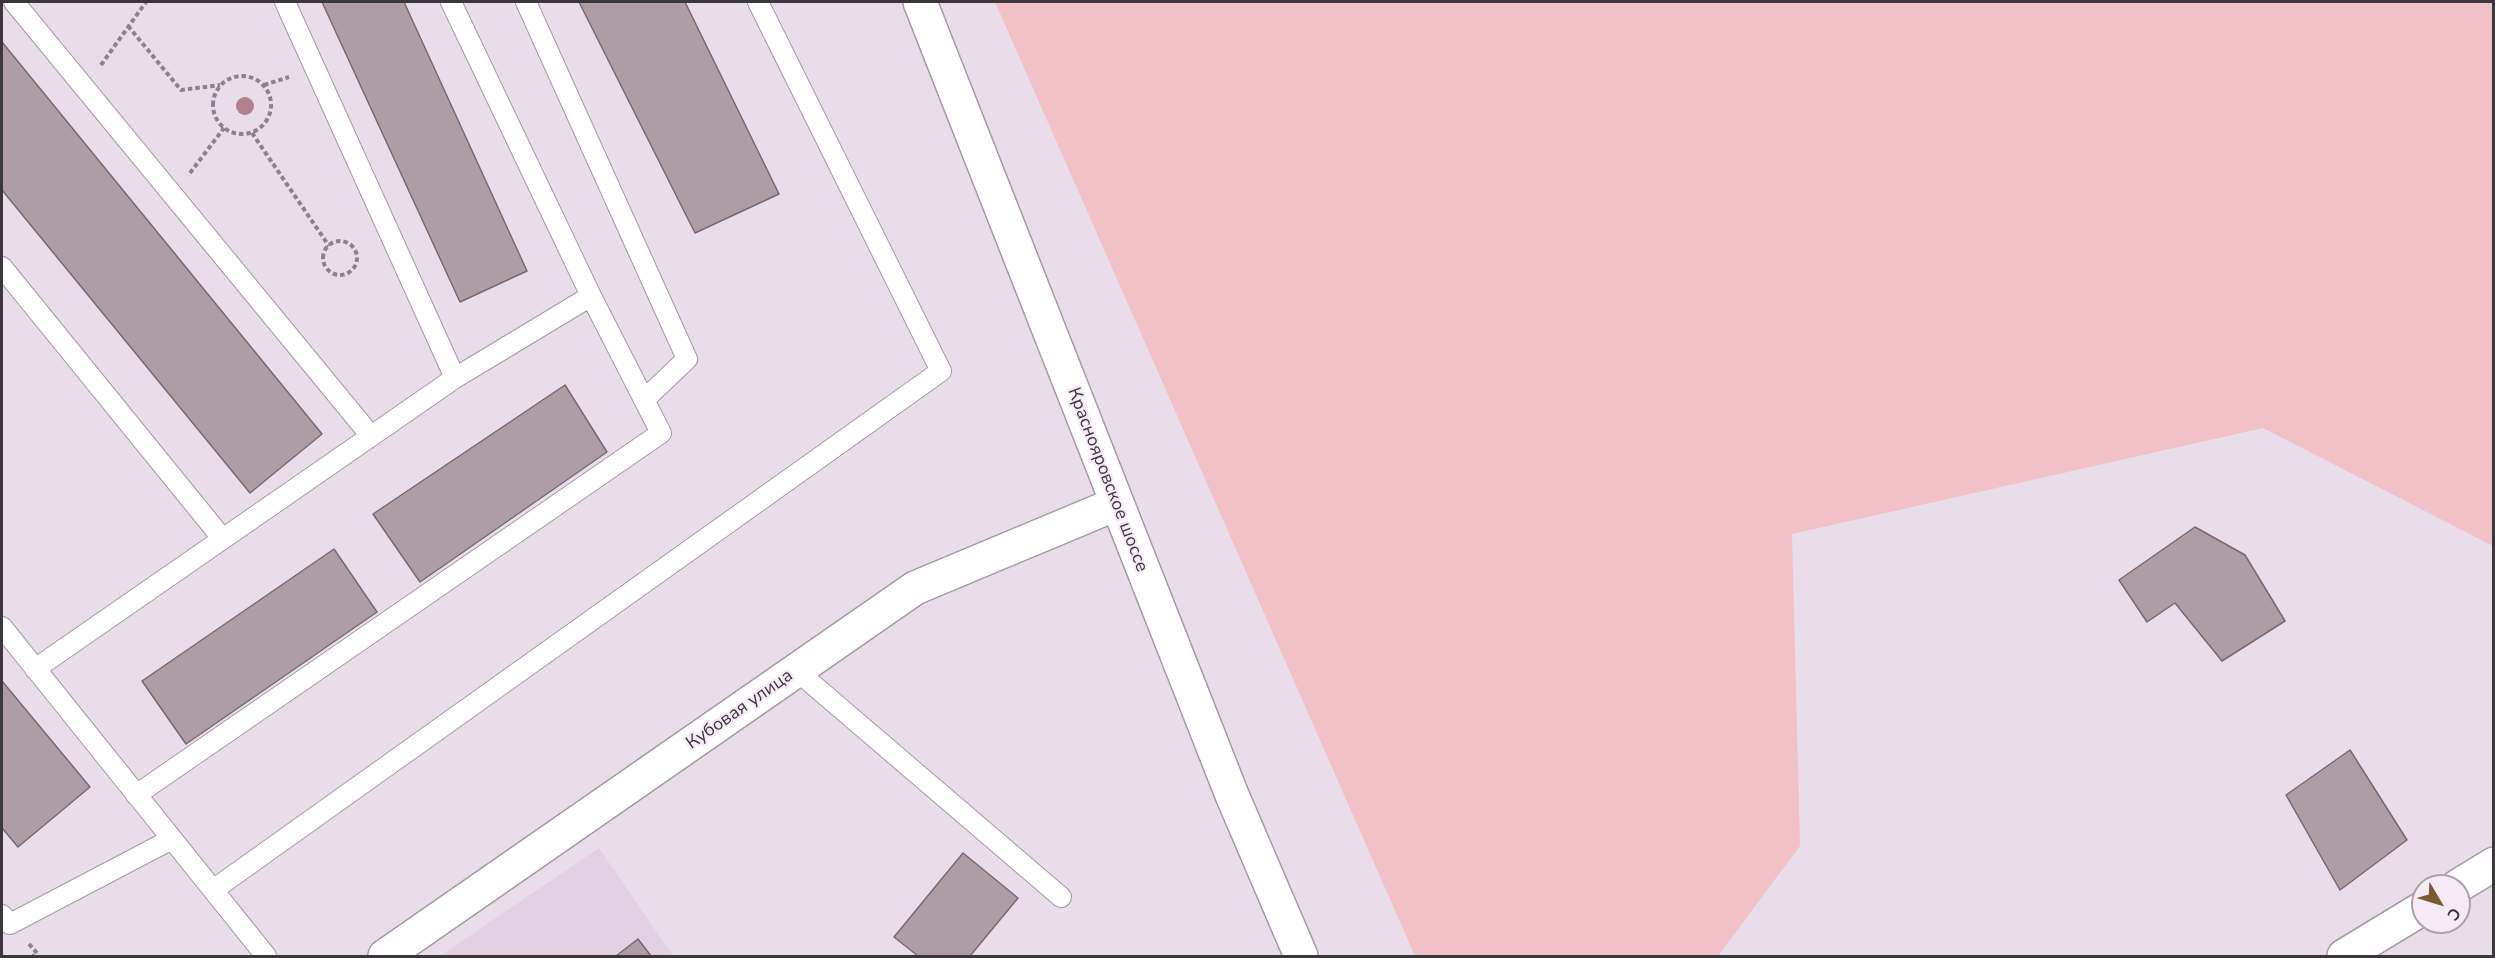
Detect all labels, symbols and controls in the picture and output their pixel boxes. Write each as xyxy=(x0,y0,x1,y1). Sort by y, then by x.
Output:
street label: Краснояровское шоссе xyxy=(1062,385,1152,575)
street label: Кубовая улица xyxy=(683,665,797,755)
north arrow xyxy=(2411,874,2471,934)
text: С xyxy=(2442,903,2466,925)

